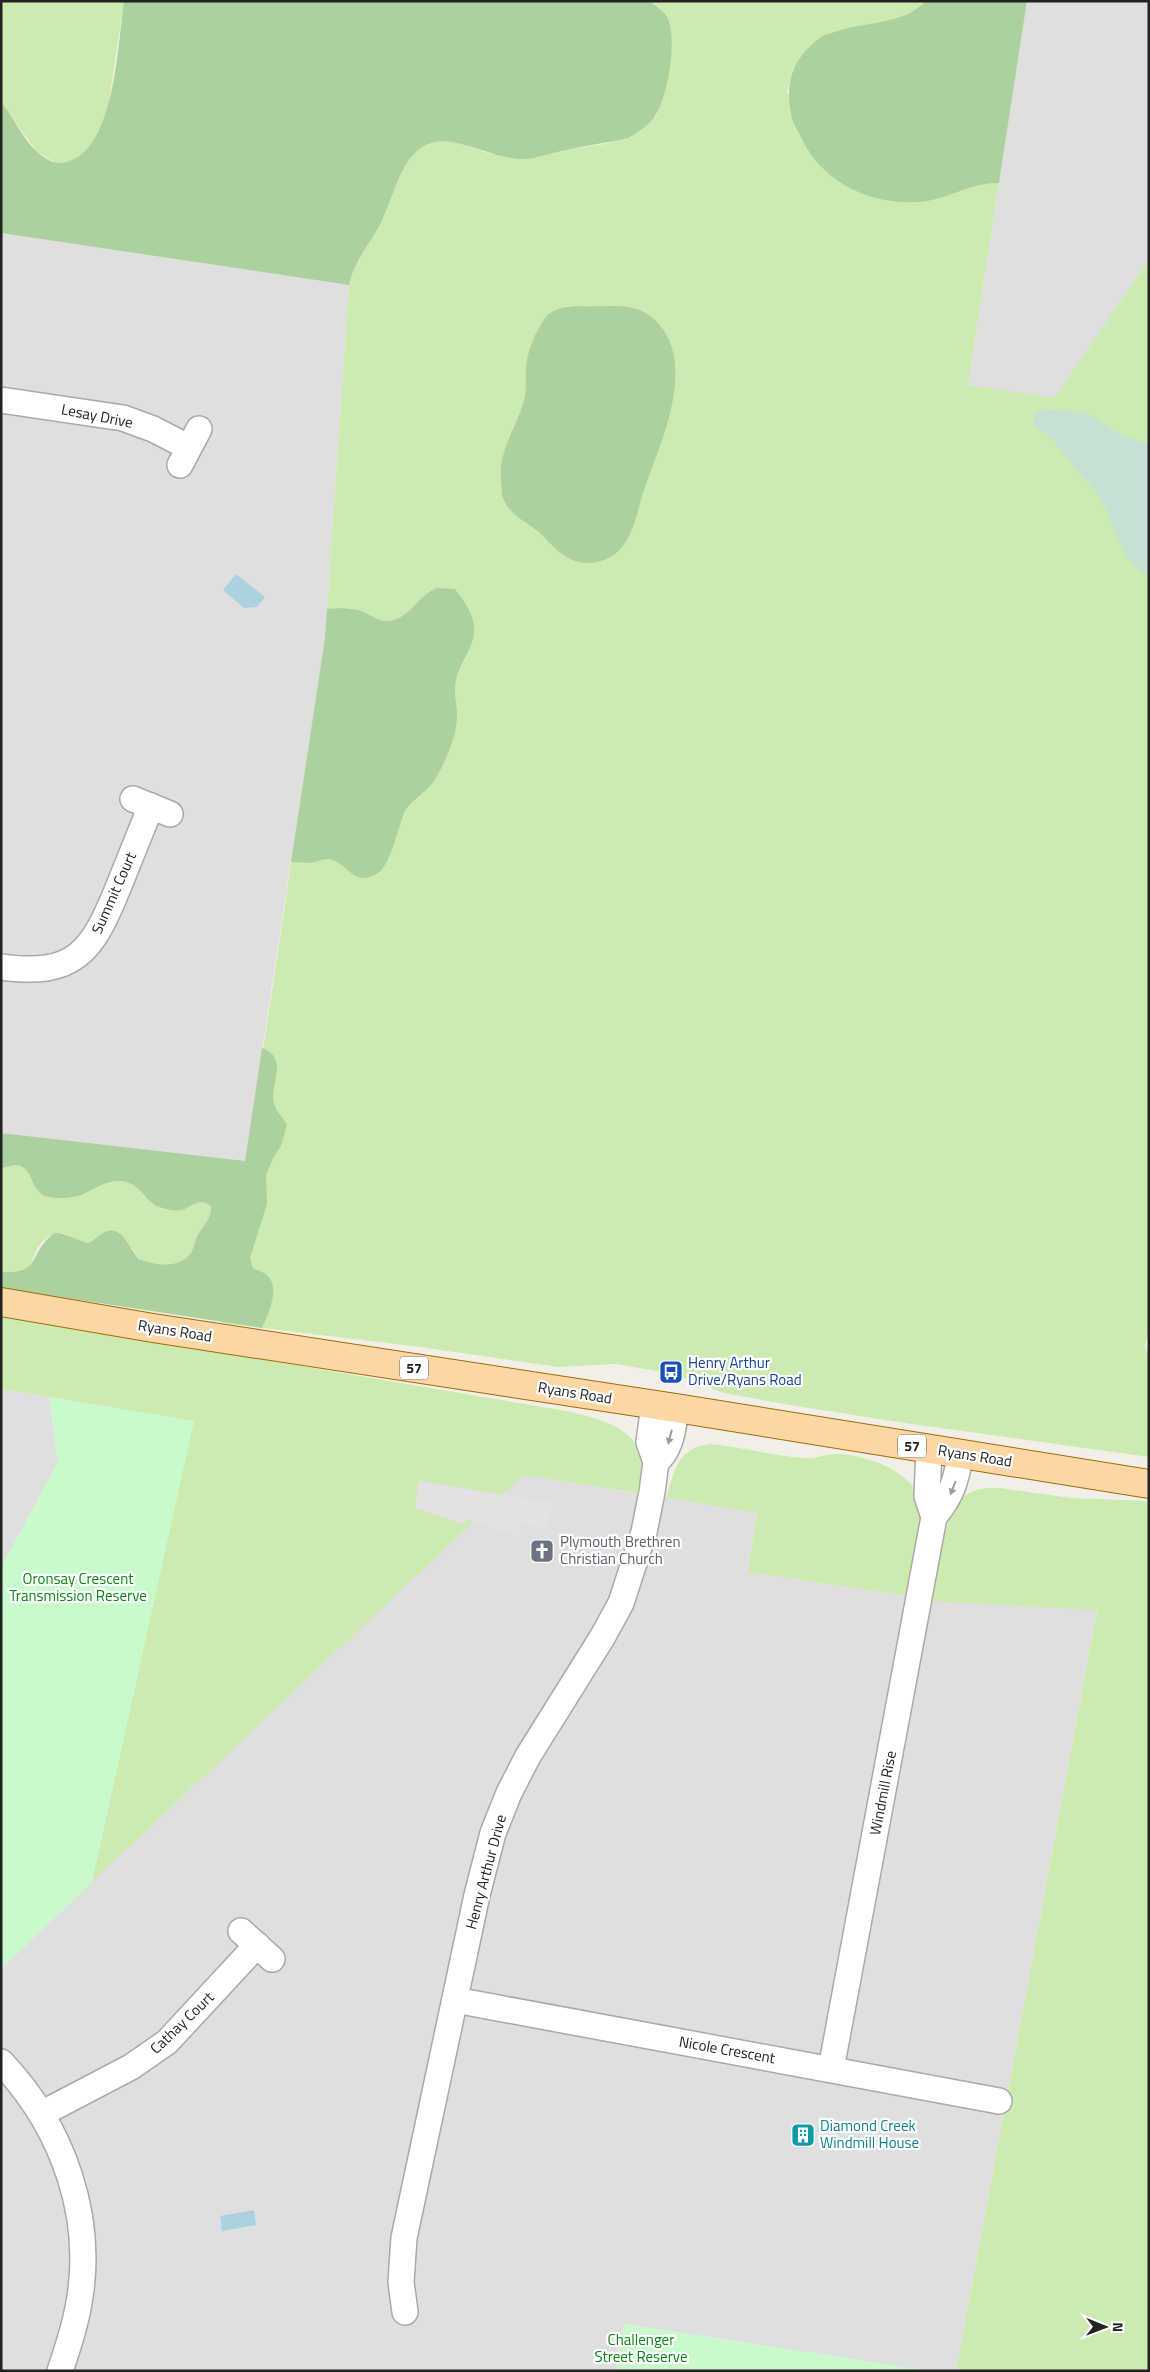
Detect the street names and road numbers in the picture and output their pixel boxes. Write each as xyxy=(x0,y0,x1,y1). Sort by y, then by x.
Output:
street label: Lesay Drive xyxy=(59,397,135,434)
street label: Summit Court xyxy=(85,848,142,937)
street label: Ryans Road xyxy=(136,1313,214,1348)
road number: 57 xyxy=(400,1356,428,1380)
street label: Ryans Road xyxy=(536,1375,614,1410)
road number: 57 xyxy=(898,1434,926,1458)
street label: Ryans Road xyxy=(936,1438,1014,1473)
street label: Windmill Rise xyxy=(863,1749,902,1837)
street label: Henry Arthur Drive xyxy=(459,1812,512,1932)
street label: Cathay Court xyxy=(144,1986,219,2059)
street label: Nicole Crescent xyxy=(677,2030,778,2069)

